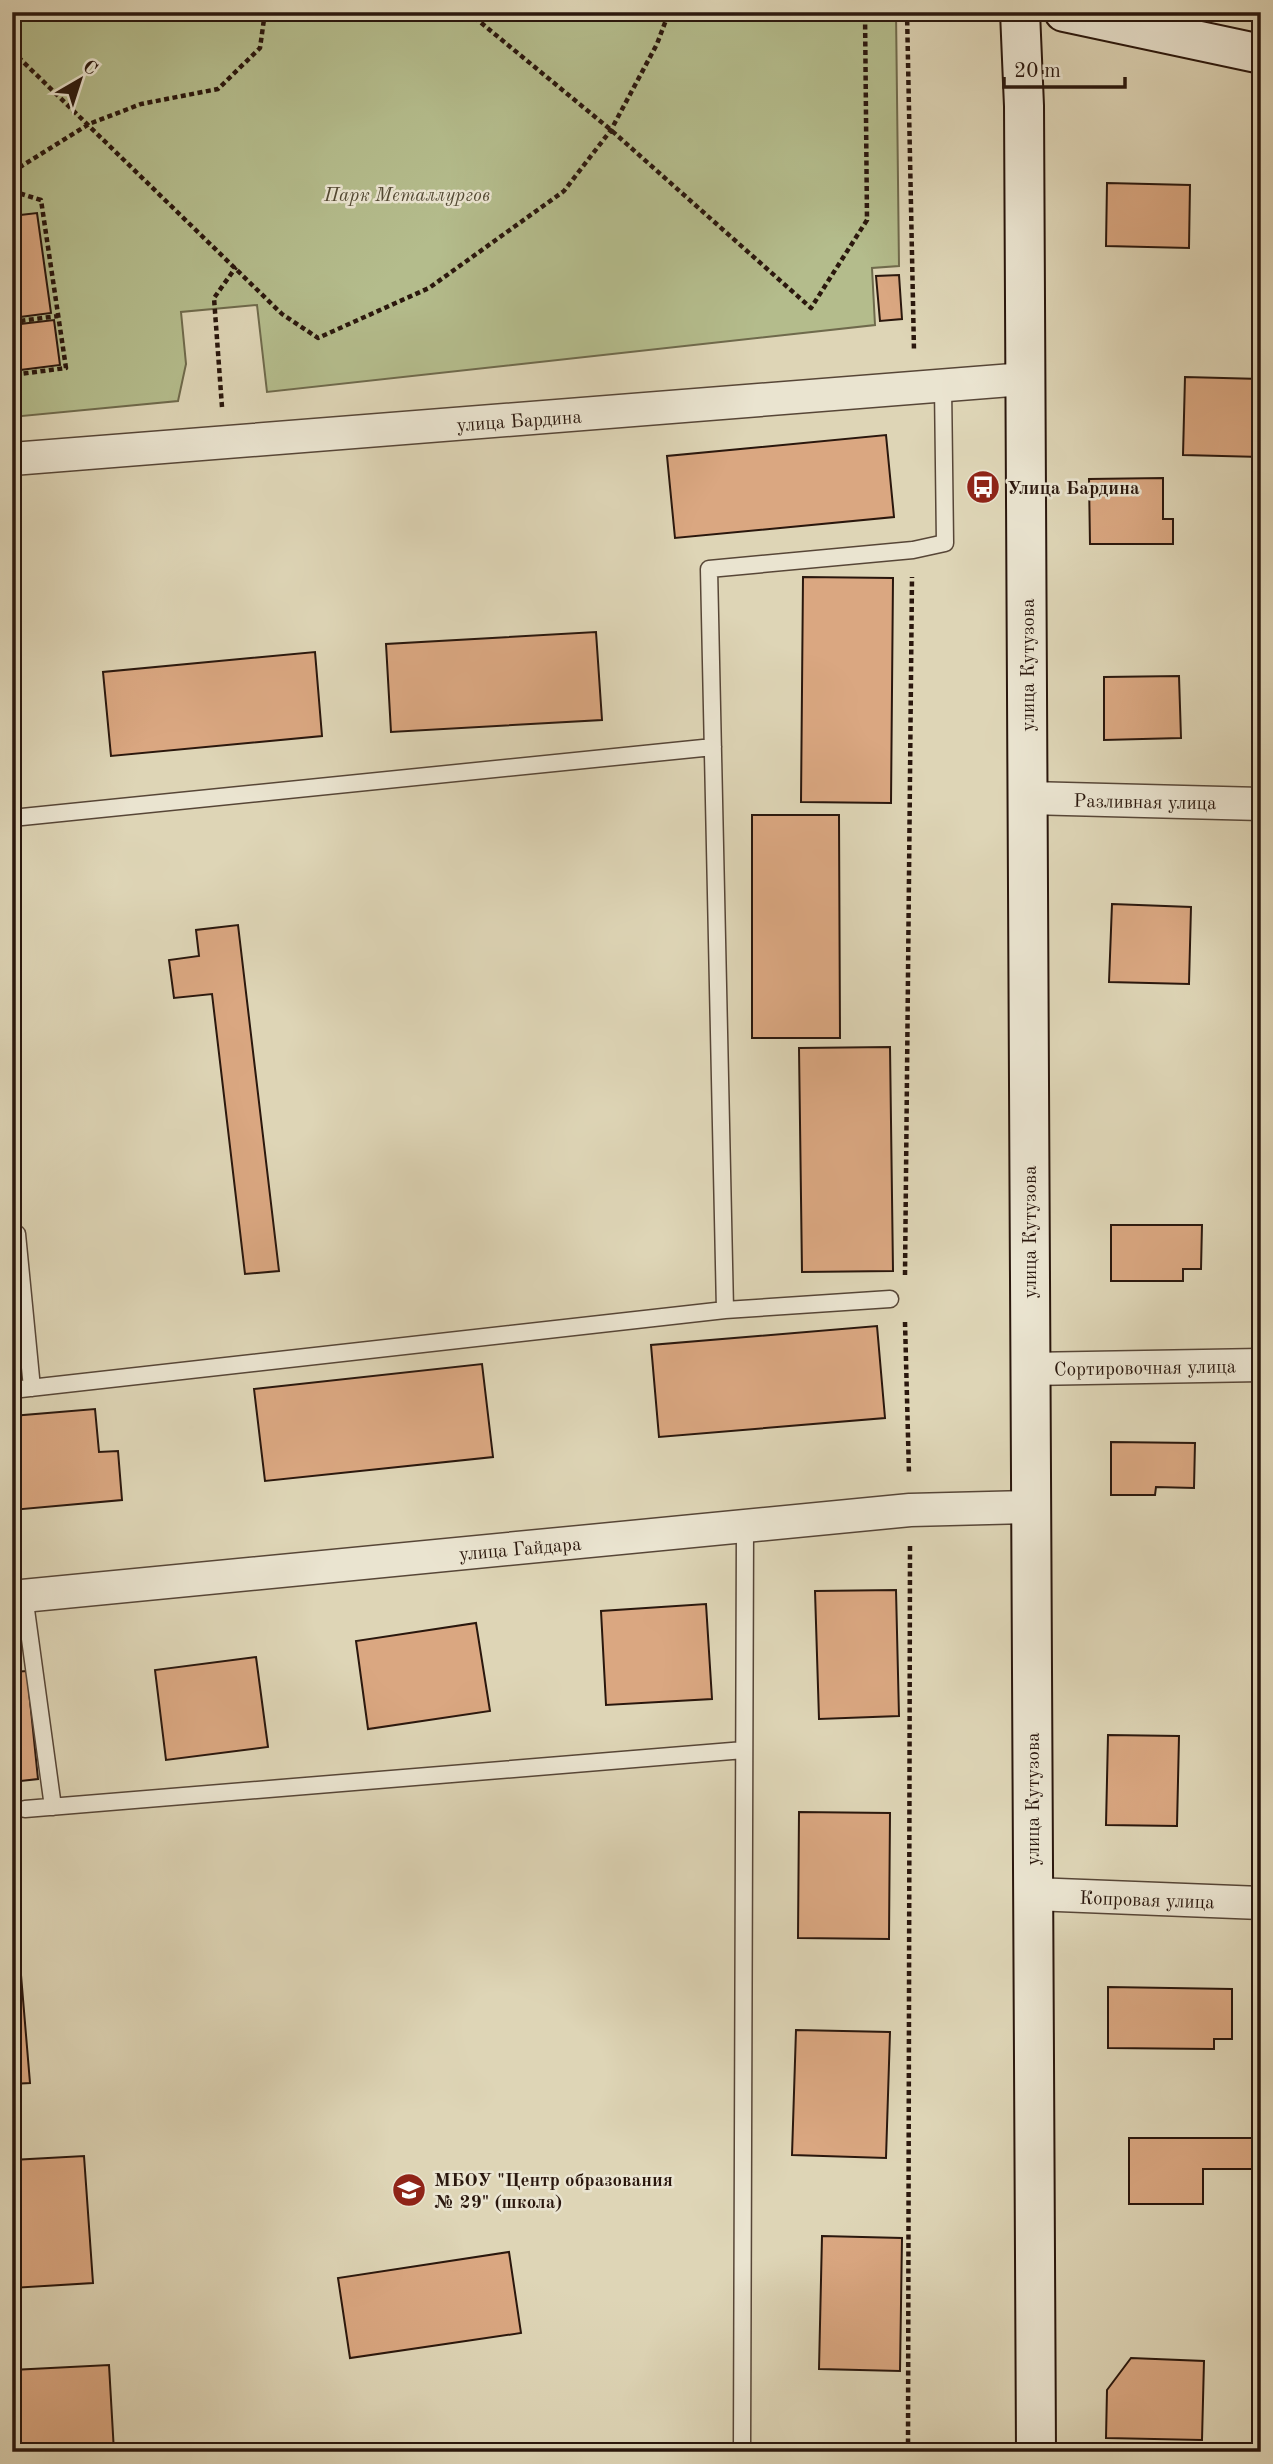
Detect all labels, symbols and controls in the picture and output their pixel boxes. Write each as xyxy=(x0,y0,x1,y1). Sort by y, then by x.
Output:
north arrow xyxy=(46,46,116,116)
scale bar xyxy=(1004,46,1124,90)
text: С xyxy=(78,57,100,80)
text: 20 m xyxy=(1014,61,1061,82)
park label: Парк Металлургов xyxy=(323,187,490,206)
street label: улица Бардина xyxy=(456,409,583,436)
bus stop icon: Улица Бардина xyxy=(964,468,1002,506)
place label: Улица Бардина xyxy=(1007,480,1140,499)
street label: улица Кутузова xyxy=(1020,598,1039,732)
street label: Разливная улица xyxy=(1073,793,1217,814)
street label: улица Кутузова xyxy=(1022,1165,1041,1299)
street label: Сортировочная улица xyxy=(1054,1358,1237,1381)
street label: улица Гайдара xyxy=(458,1536,583,1565)
street label: улица Кутузова xyxy=(1025,1732,1044,1866)
street label: Копровая улица xyxy=(1079,1890,1215,1913)
school or university icon: МБОУ "Центр образования № 29" (школа) xyxy=(390,2171,428,2209)
place label: МБОУ "Центр образования № 29" (школа) xyxy=(434,2172,673,2213)

